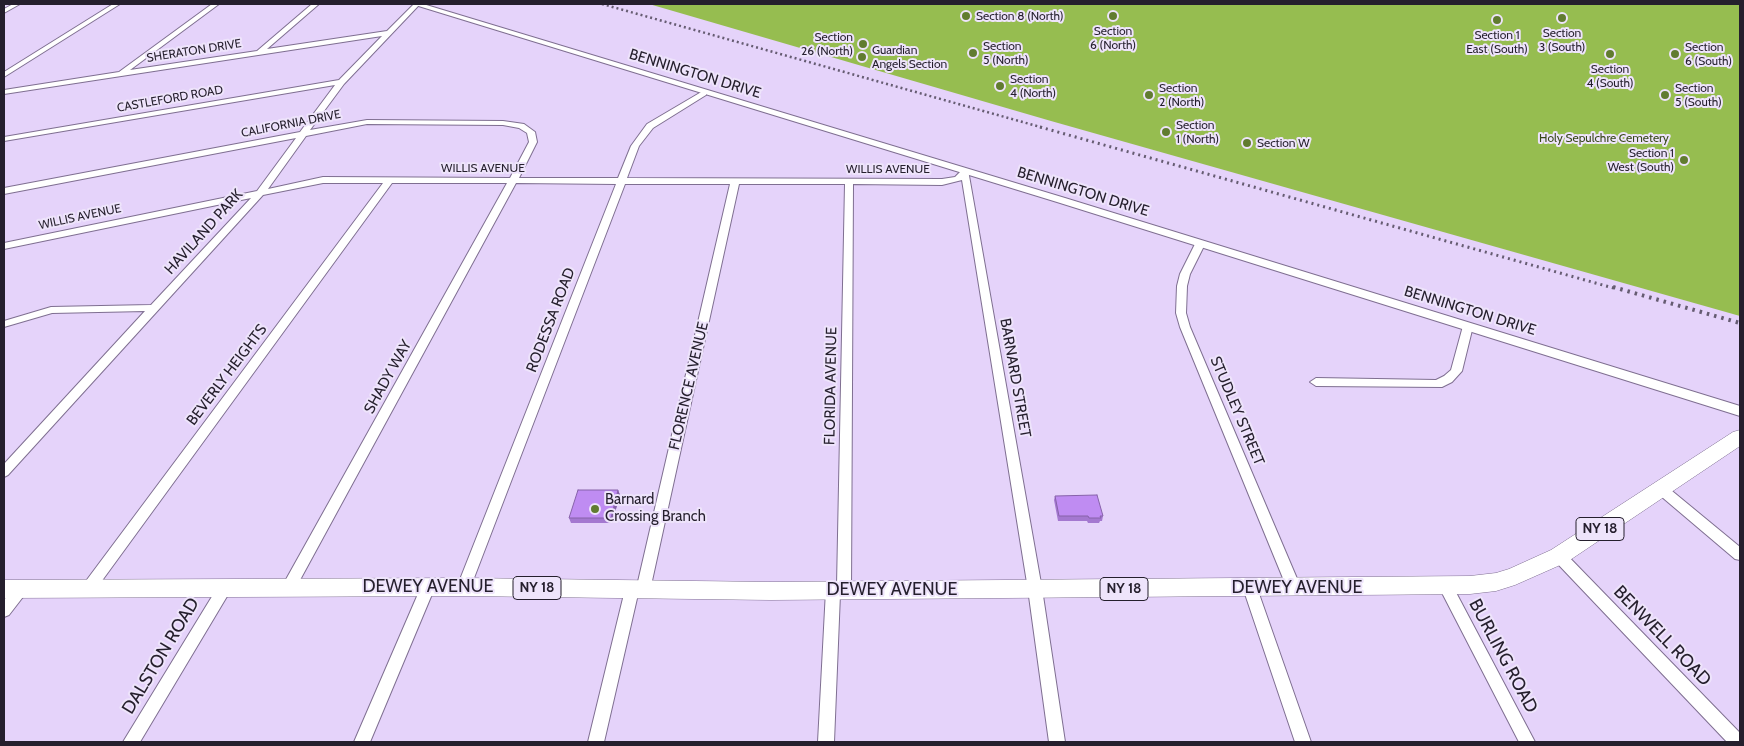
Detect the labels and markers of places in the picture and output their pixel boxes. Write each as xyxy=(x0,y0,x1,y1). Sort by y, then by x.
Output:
place label: Section 8 (North) xyxy=(976,9,1063,23)
marker: Section 8 (North) xyxy=(960,10,972,22)
marker: Section 6 (North) xyxy=(1107,10,1119,22)
marker: Section 3 (South) xyxy=(1556,12,1568,24)
marker: Section 1 East (South) xyxy=(1491,14,1503,26)
place label: Section 6 (North) xyxy=(1090,24,1136,52)
place label: Section 3 (South) xyxy=(1539,26,1585,54)
place label: Section 1 East (South) xyxy=(1466,28,1528,56)
place label: Section 26 (North) xyxy=(801,30,853,58)
marker: Section 26 (North) xyxy=(857,38,869,50)
place label: Section 5 (North) xyxy=(983,39,1028,67)
place label: Section 6 (South) xyxy=(1685,40,1732,68)
place label: Guardian Angels Section xyxy=(872,43,947,71)
marker: Section 5 (North) xyxy=(967,47,979,59)
marker: Section 4 (South) xyxy=(1604,48,1616,60)
marker: Section 6 (South) xyxy=(1669,48,1681,60)
marker: Guardian Angels Section xyxy=(856,51,868,63)
place label: Section 4 (South) xyxy=(1586,62,1634,90)
place label: Section 4 (North) xyxy=(1010,72,1056,100)
marker: Section 4 (North) xyxy=(994,80,1006,92)
place label: Section 2 (North) xyxy=(1159,81,1204,109)
place label: Section 5 (South) xyxy=(1675,81,1722,109)
marker: Section 2 (North) xyxy=(1143,89,1155,101)
marker: Section 5 (South) xyxy=(1659,89,1671,101)
place label: Section 1 (North) xyxy=(1176,118,1219,146)
marker: Section 1 (North) xyxy=(1160,126,1172,138)
place label: Section W xyxy=(1257,136,1310,150)
marker: Section W xyxy=(1241,137,1253,149)
place label: Section 1 West (South) xyxy=(1608,146,1674,174)
marker: Section 1 West (South) xyxy=(1678,154,1690,166)
place label: Barnard Crossing Branch xyxy=(605,491,706,526)
marker: Barnard Crossing Branch xyxy=(589,503,601,515)

